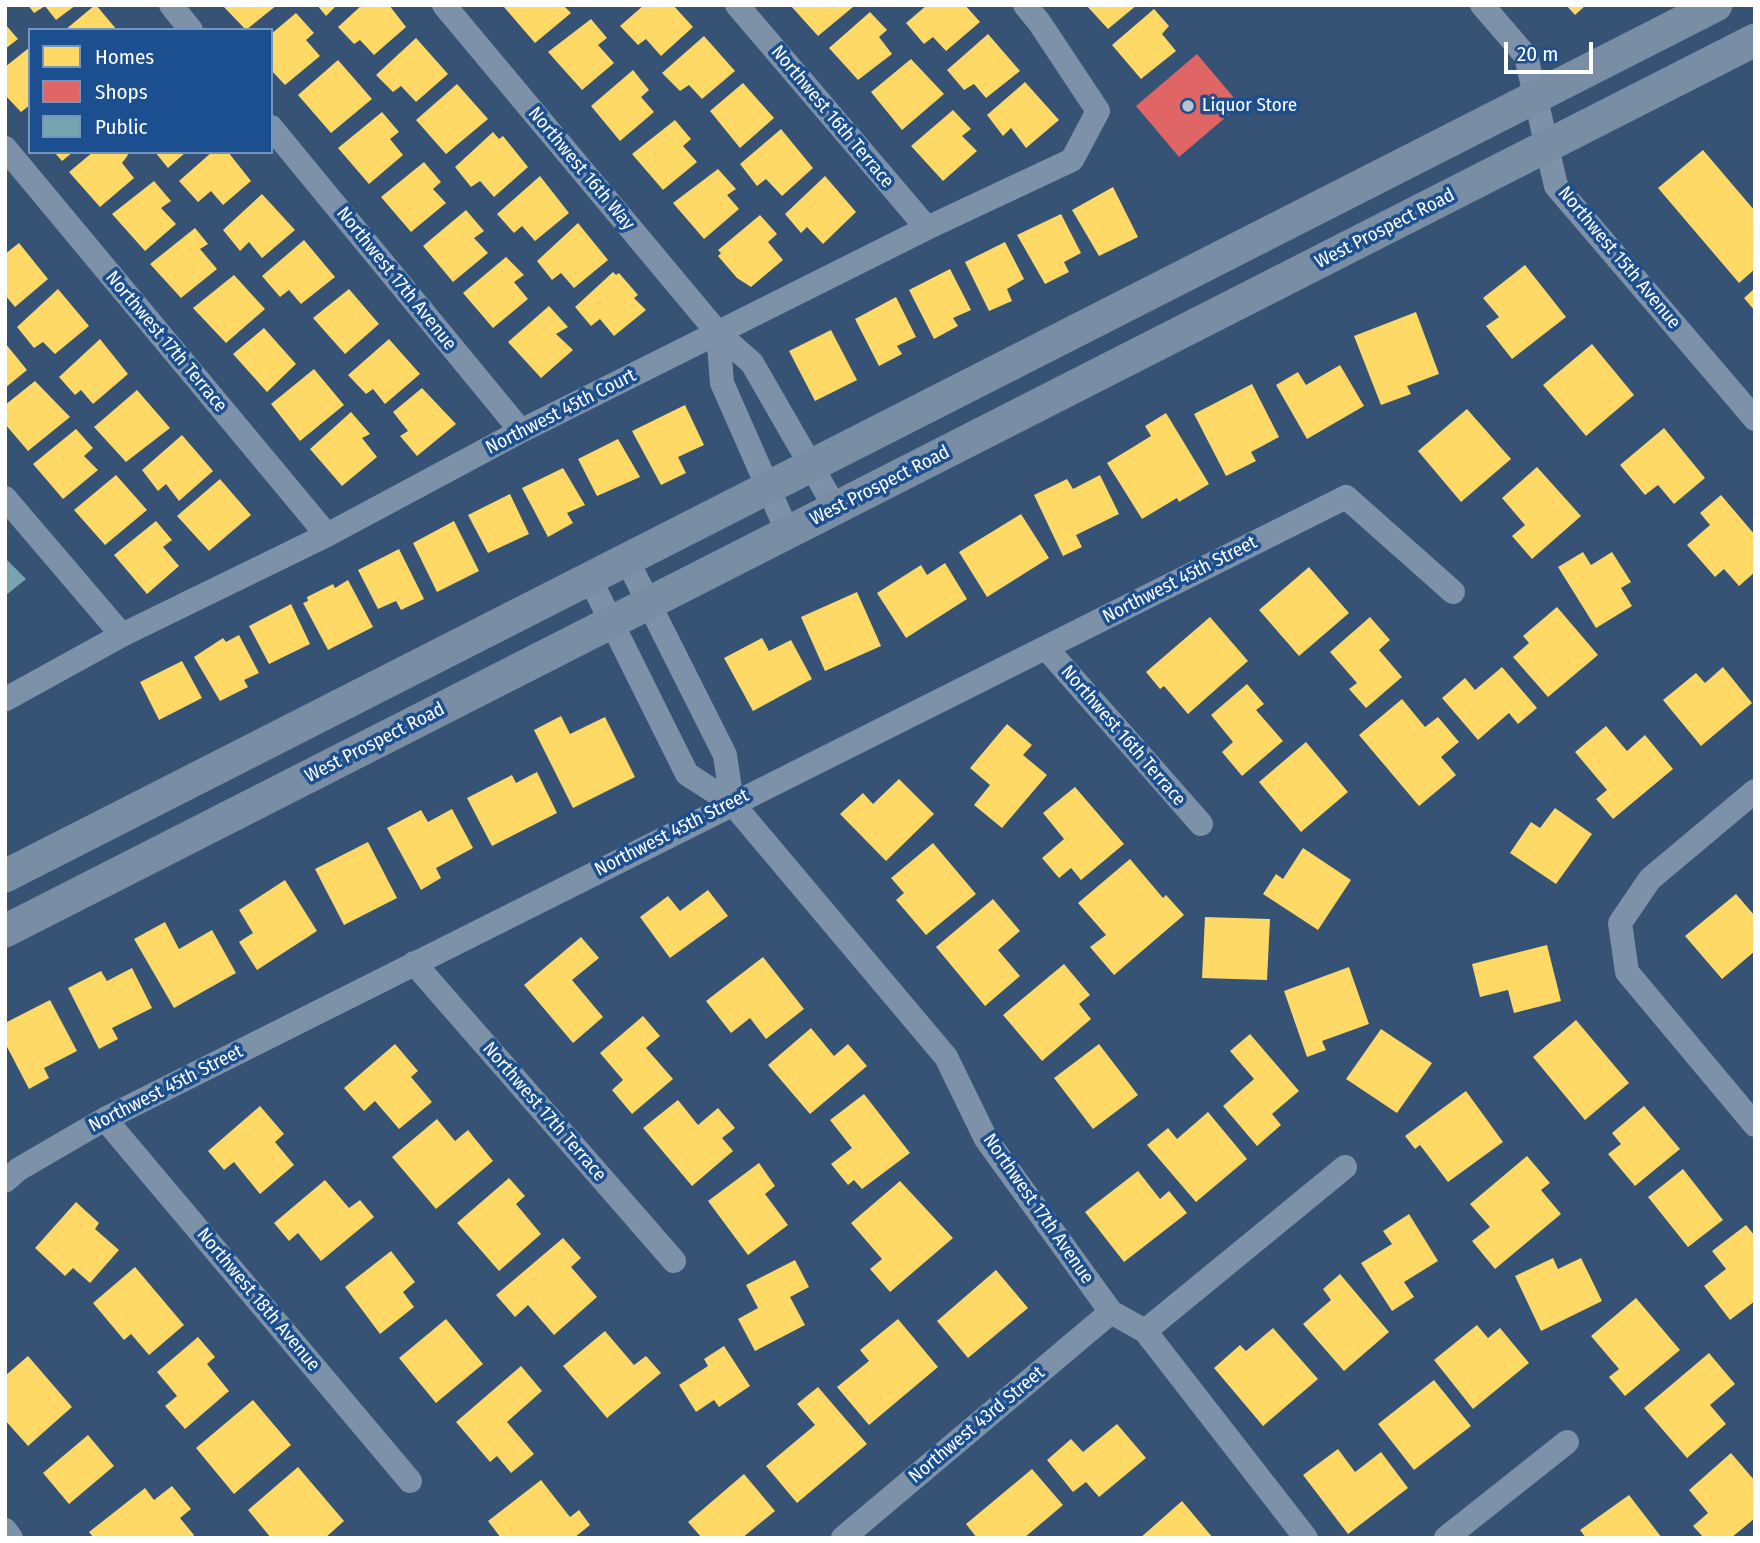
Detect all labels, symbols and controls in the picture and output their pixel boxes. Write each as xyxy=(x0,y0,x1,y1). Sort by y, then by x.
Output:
legend xyxy=(28,28,273,154)
scale bar xyxy=(1508,28,1597,72)
street label: Northwest 16th Terrace xyxy=(766,41,898,193)
text: 20 m xyxy=(1517,41,1558,67)
text: Homes xyxy=(95,44,154,70)
text: Shops xyxy=(95,79,148,105)
place label: Liquor Store xyxy=(1202,95,1297,117)
marker: Liquor Store xyxy=(1180,98,1196,114)
street label: Northwest 16th Way xyxy=(523,103,639,235)
text: Public xyxy=(95,114,147,140)
street label: Northwest 15th Avenue xyxy=(1553,182,1685,334)
street label: West Prospect Road xyxy=(1311,184,1459,274)
street label: Northwest 17th Avenue xyxy=(331,203,461,355)
street label: Northwest 17th Terrace xyxy=(100,267,232,417)
street label: Northwest 45th Court xyxy=(482,364,640,460)
street label: West Prospect Road xyxy=(806,441,954,531)
street label: Northwest 45th Street xyxy=(1099,531,1261,629)
street label: Northwest 16th Terrace xyxy=(1056,661,1190,811)
street label: West Prospect Road xyxy=(301,698,449,788)
street label: Northwest 45th Street xyxy=(591,784,753,882)
street label: Northwest 17th Terrace xyxy=(477,1038,611,1186)
street label: Northwest 45th Street xyxy=(85,1040,247,1138)
street label: Northwest 17th Avenue xyxy=(978,1130,1098,1288)
street label: Northwest 18th Avenue xyxy=(192,1224,324,1376)
street label: Northwest 43rd Street xyxy=(905,1362,1049,1488)

